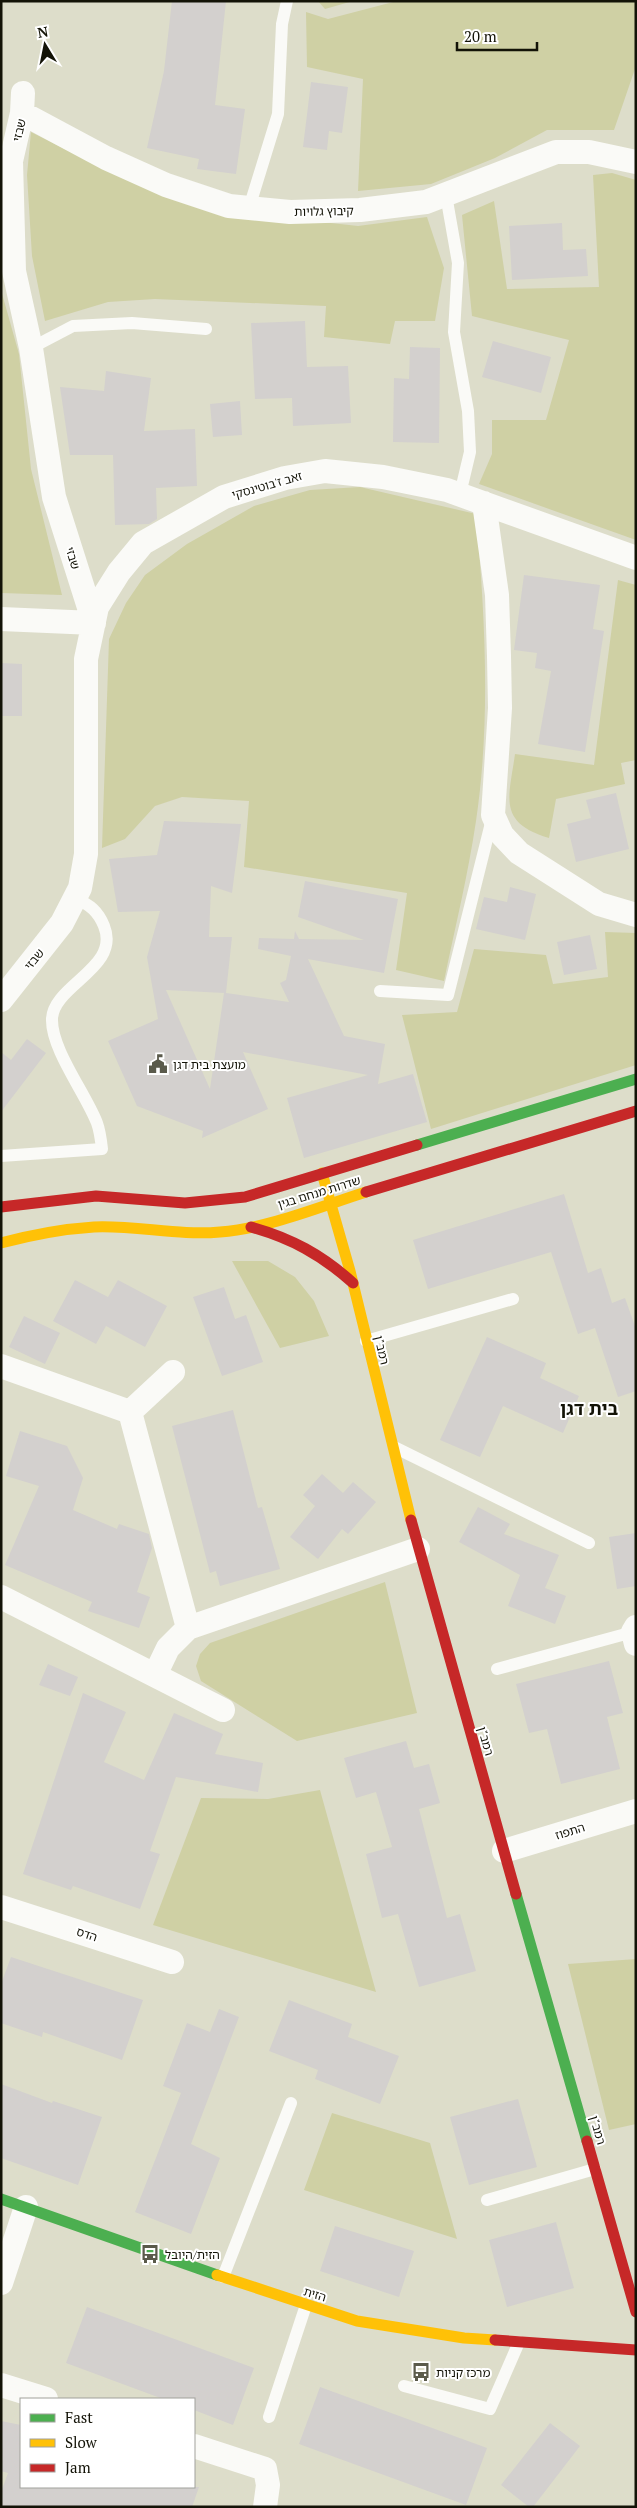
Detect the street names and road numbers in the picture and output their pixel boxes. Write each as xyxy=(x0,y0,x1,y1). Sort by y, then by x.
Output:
street label: שבזי xyxy=(9,117,29,143)
street label: קיבוץ גלויות xyxy=(294,203,354,219)
street label: זאב ז'בוטינסקי xyxy=(230,468,304,502)
street label: שבזי xyxy=(62,545,84,571)
street label: שבזי xyxy=(21,945,47,973)
street label: שדרות מנחם בגין xyxy=(276,1172,362,1212)
street label: רמב"ן xyxy=(371,1334,393,1366)
street label: רמב"ן xyxy=(475,1725,497,1757)
street label: התפוז xyxy=(553,1819,587,1843)
street label: הדס xyxy=(75,1924,99,1944)
street label: רמב"ן xyxy=(587,2114,609,2146)
street label: הזית xyxy=(302,2283,328,2305)

